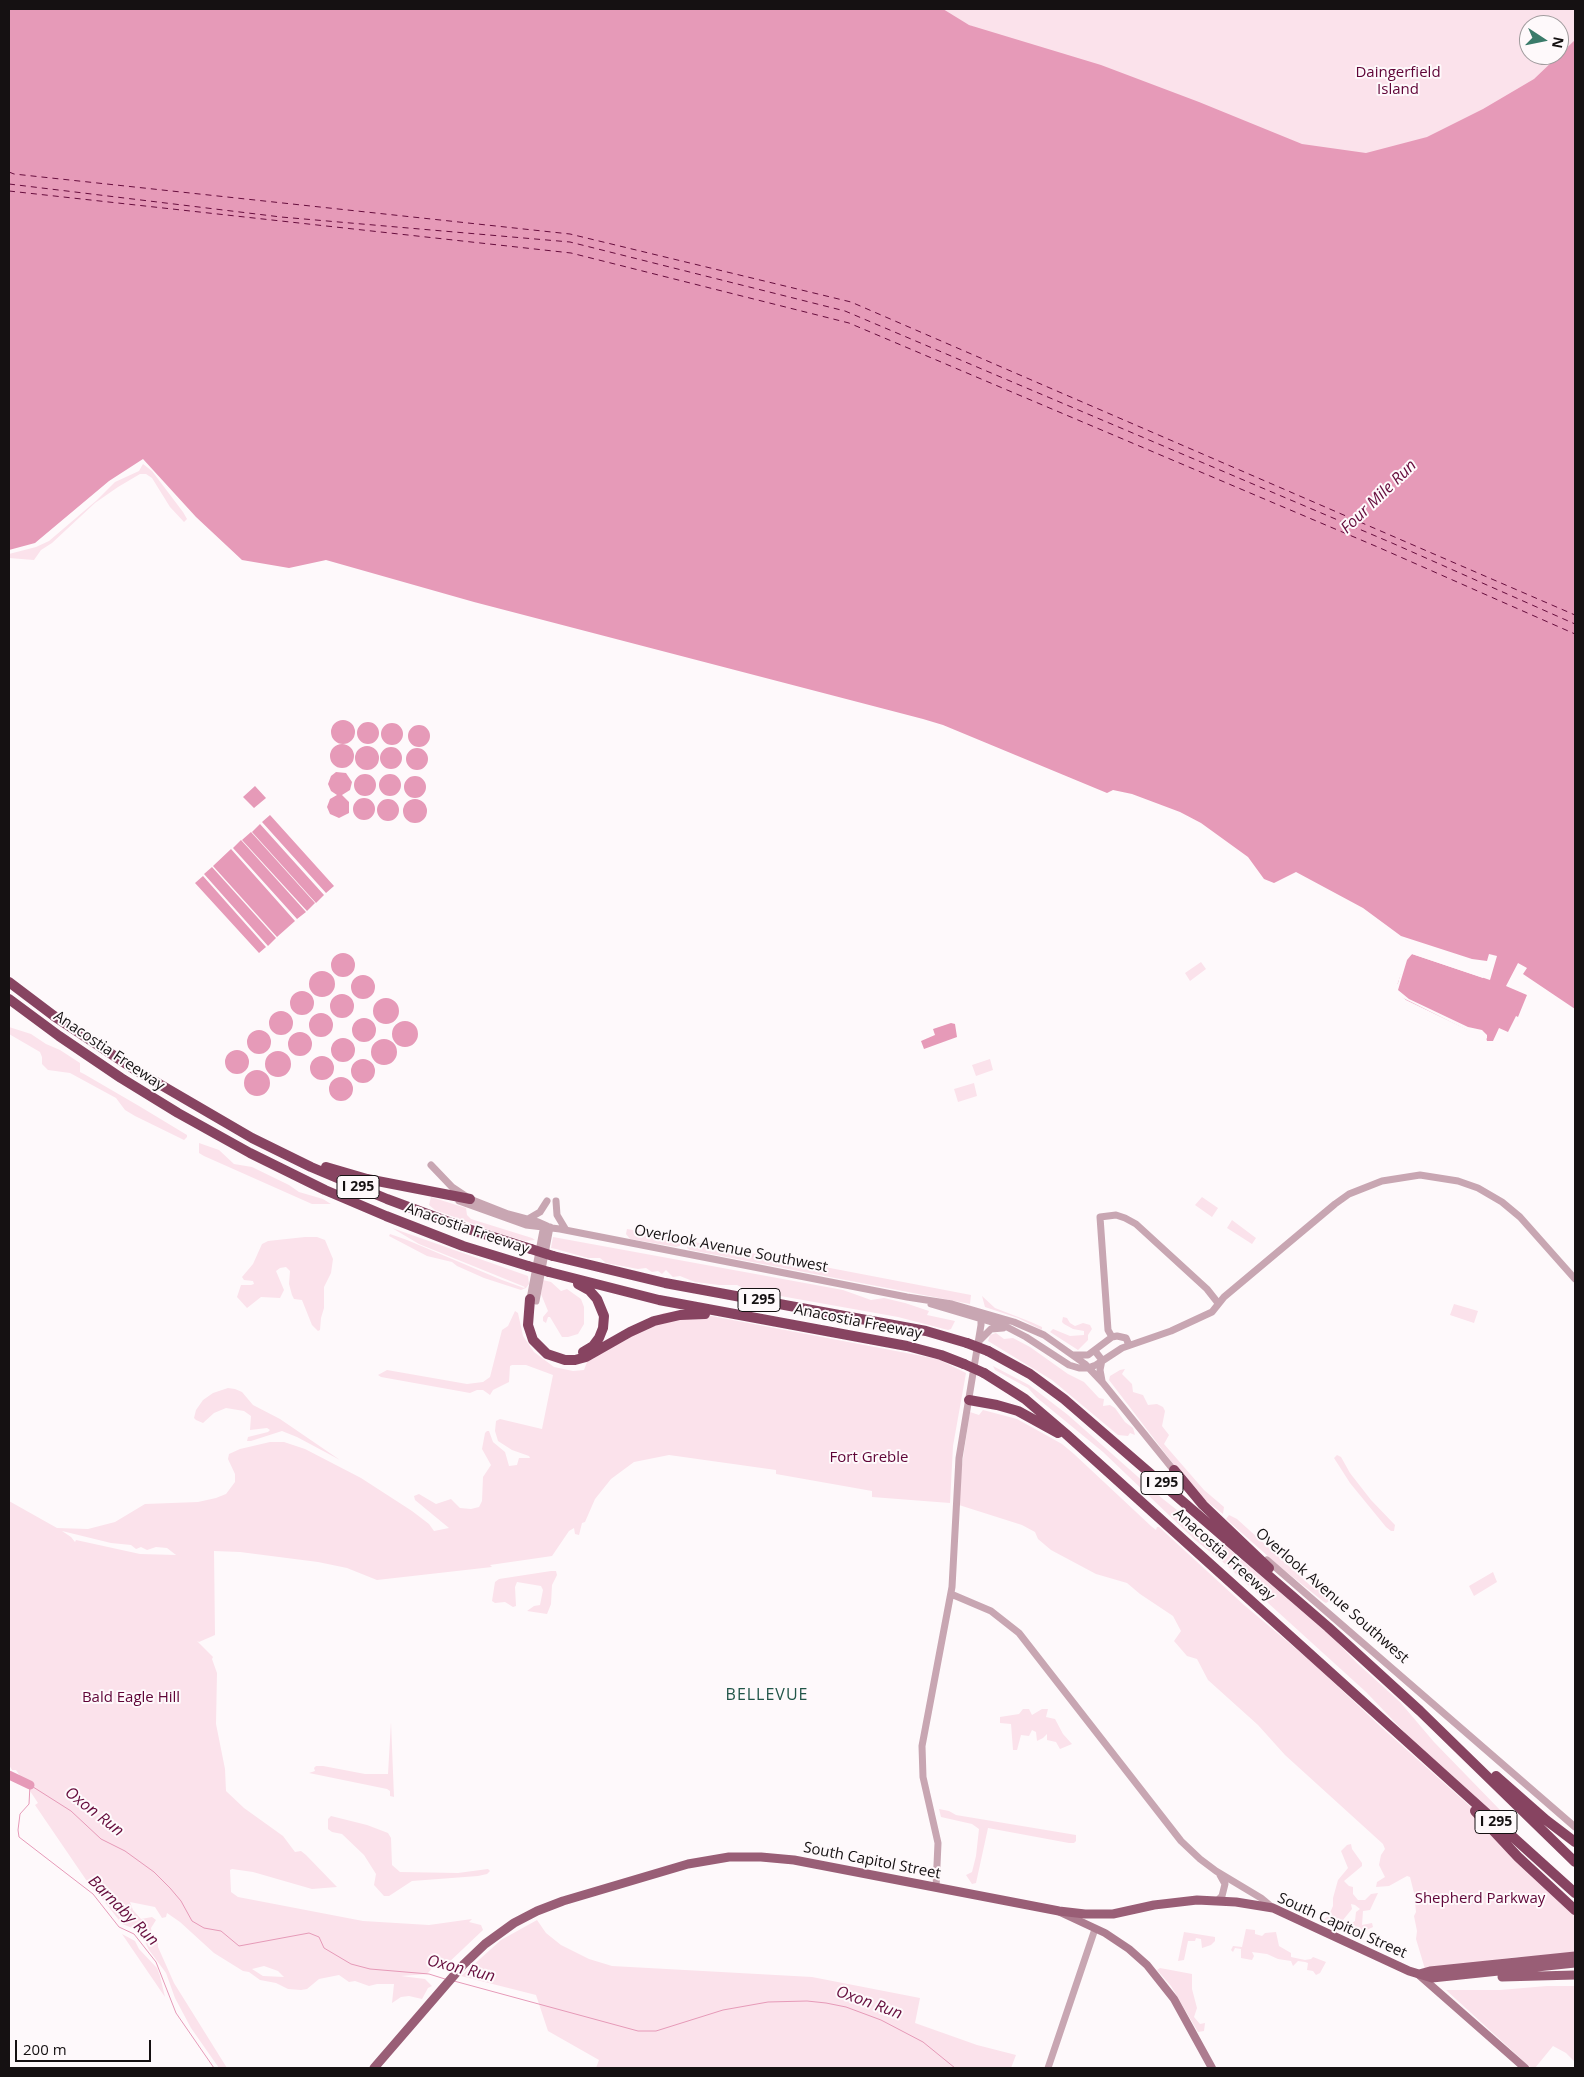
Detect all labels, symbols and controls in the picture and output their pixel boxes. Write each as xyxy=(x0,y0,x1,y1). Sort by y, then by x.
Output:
north arrow xyxy=(1519,15,1569,65)
text: N xyxy=(1548,35,1569,50)
park label: Daingerfield Island xyxy=(1355,64,1441,99)
water label: Four Mile Run xyxy=(1337,456,1421,538)
street label: Anacostia Freeway xyxy=(50,1007,168,1095)
road number: I 295 xyxy=(337,1176,379,1198)
street label: Anacostia Freeway xyxy=(403,1199,531,1259)
street label: Overlook Avenue Southwest xyxy=(633,1221,829,1277)
road number: I 295 xyxy=(738,1288,780,1312)
street label: Anacostia Freeway xyxy=(793,1301,923,1343)
park label: Fort Greble xyxy=(830,1449,908,1467)
road number: I 295 xyxy=(1141,1472,1183,1495)
street label: Anacostia Freeway xyxy=(1170,1505,1278,1605)
street label: Overlook Avenue Southwest xyxy=(1252,1525,1412,1667)
district label: BELLEVUE xyxy=(725,1685,809,1705)
park label: Bald Eagle Hill xyxy=(82,1689,180,1707)
water label: Oxon Run xyxy=(61,1783,127,1841)
road number: I 295 xyxy=(1475,1810,1517,1834)
street label: South Capitol Street xyxy=(802,1839,942,1883)
water label: Barnaby Run xyxy=(84,1872,162,1950)
street label: South Capitol Street xyxy=(1275,1889,1409,1963)
park label: Shepherd Parkway xyxy=(1415,1890,1545,1908)
water label: Oxon Run xyxy=(425,1951,497,1987)
water label: Oxon Run xyxy=(833,1982,905,2024)
scale bar xyxy=(18,2030,154,2062)
text: 200 m xyxy=(23,2039,67,2059)

